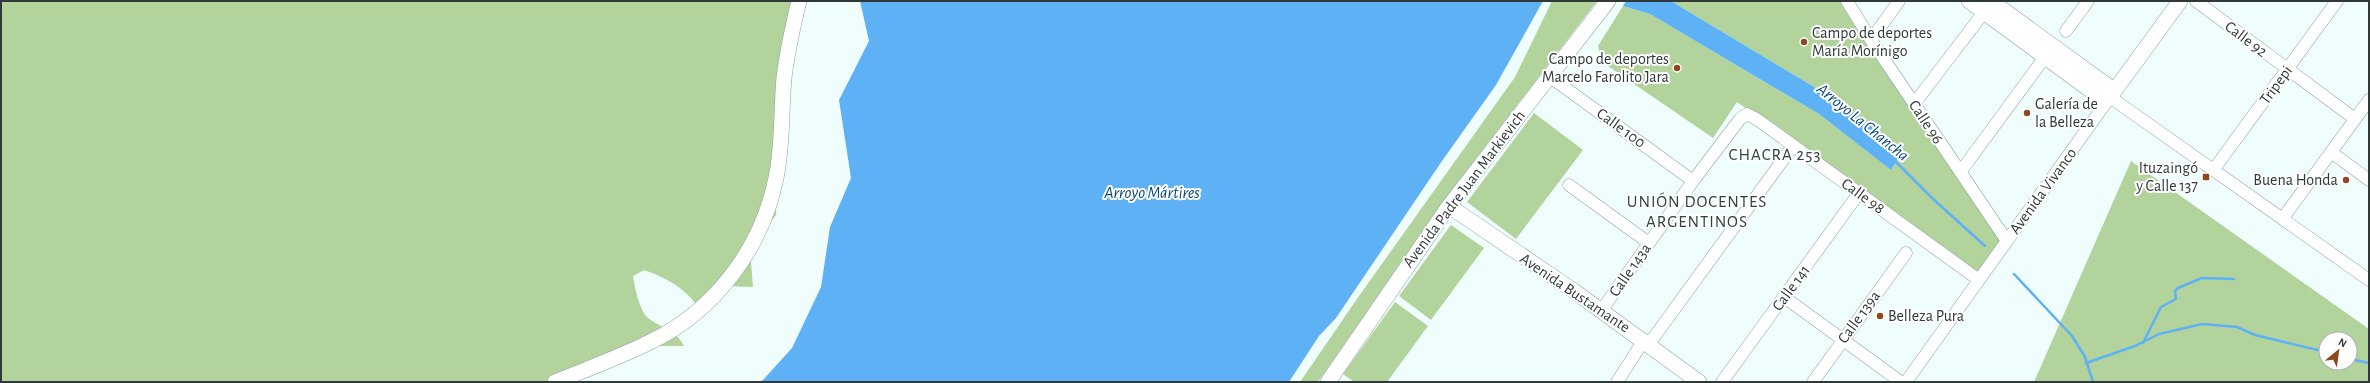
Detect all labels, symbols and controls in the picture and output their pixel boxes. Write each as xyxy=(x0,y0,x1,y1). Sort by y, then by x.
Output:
street label: Calle 92 xyxy=(2222,18,2270,60)
place label: Campo de deportes María Morínigo xyxy=(1812,25,1932,59)
marker: Campo de deportes María Morínigo xyxy=(1799,37,1809,47)
place label: Campo de deportes Marcelo Farolito Jara xyxy=(1542,51,1669,85)
marker: Campo de deportes Marcelo Farolito Jara xyxy=(1672,63,1682,73)
street label: Tripepi xyxy=(2257,63,2295,107)
water label: Arroyo La Chancha xyxy=(1813,79,1912,164)
place label: Galería de la Belleza xyxy=(2035,96,2098,130)
street label: Calle 96 xyxy=(1906,97,1946,147)
street label: Calle 100 xyxy=(1594,105,1648,151)
street label: Avenida Padre Juan Markievich xyxy=(1400,108,1528,270)
marker: Galería de la Belleza xyxy=(2022,108,2032,118)
street label: Avenida Vivanco xyxy=(2006,145,2080,237)
district label: CHACRA 253 xyxy=(1729,146,1821,163)
place label: Ituzaingó y Calle 137 xyxy=(2135,160,2198,195)
marker: Ituzaingó y Calle 137 xyxy=(2201,172,2211,182)
place label: Buena Honda xyxy=(2253,172,2338,188)
street label: Calle 98 xyxy=(1839,175,1887,217)
marker: Buena Honda xyxy=(2341,175,2351,185)
water label: Arroyo Mártires xyxy=(1103,184,1200,201)
district label: UNIÓN DOCENTES ARGENTINOS xyxy=(1627,192,1767,230)
street label: Calle 143a xyxy=(1606,240,1654,300)
street label: Avenida Bustamante xyxy=(1517,250,1633,336)
street label: Calle 141 xyxy=(1769,262,1813,314)
street label: Calle 139a xyxy=(1835,288,1883,346)
place label: Belleza Pura xyxy=(1888,308,1964,324)
marker: Belleza Pura xyxy=(1875,311,1885,321)
north arrow xyxy=(2318,331,2358,371)
text: N xyxy=(2337,336,2349,349)

